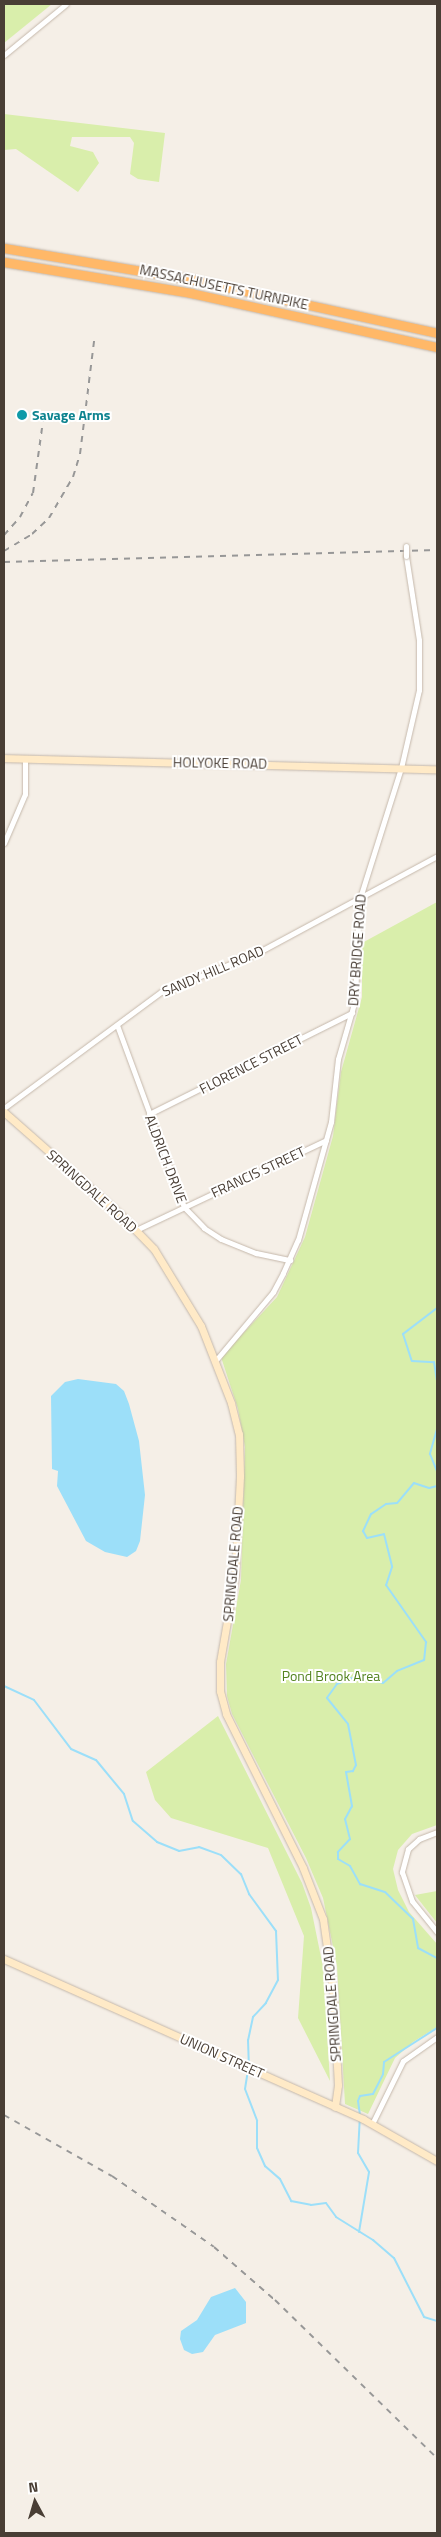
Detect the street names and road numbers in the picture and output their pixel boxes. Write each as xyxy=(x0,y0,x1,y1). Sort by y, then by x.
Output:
street label: MASSACHUSETTS TURNPIKE xyxy=(138,261,310,313)
street label: HOLYOKE ROAD xyxy=(173,754,267,772)
street label: DRY BRIDGE ROAD xyxy=(345,893,369,1007)
street label: SANDY HILL ROAD xyxy=(160,942,266,1000)
street label: FLORENCE STREET xyxy=(197,1031,305,1097)
street label: ALDRICH DRIVE xyxy=(141,1112,191,1206)
street label: FRANCIS STREET xyxy=(208,1143,308,1201)
street label: SPRINGDALE ROAD xyxy=(43,1146,141,1236)
street label: SPRINGDALE ROAD xyxy=(220,1506,246,1622)
street label: SPRINGDALE ROAD xyxy=(320,1946,344,2062)
street label: UNION STREET xyxy=(177,2030,267,2082)

